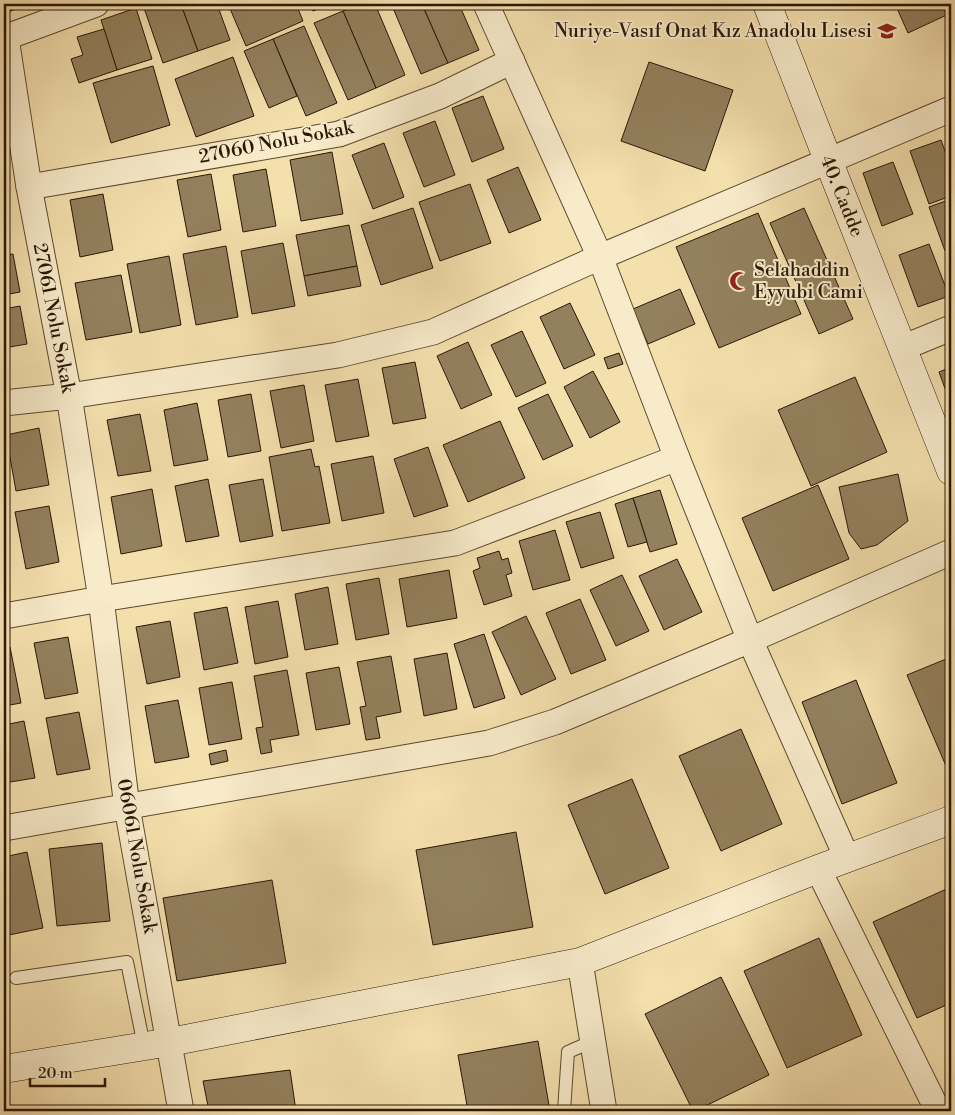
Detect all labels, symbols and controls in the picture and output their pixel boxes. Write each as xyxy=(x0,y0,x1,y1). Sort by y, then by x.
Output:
place label: Nuriye-Vasıf Onat Kız Anadolu Lisesi xyxy=(554,19,872,43)
school or university icon: Nuriye-Vasıf Onat Kız Anadolu Lisesi xyxy=(876,20,898,42)
street label: 27060 Nolu Sokak xyxy=(197,115,356,169)
street label: 40. Cadde xyxy=(815,152,869,240)
street label: 27061 Nolu Sokak xyxy=(28,241,81,396)
place label: Selahaddin Eyyubi Cami xyxy=(754,258,863,304)
mosque icon: Selahaddin Eyyubi Cami xyxy=(728,270,750,292)
street label: 06061 Nolu Sokak xyxy=(112,777,163,936)
scale bar xyxy=(30,1055,105,1087)
text: 20 m xyxy=(38,1064,73,1083)

